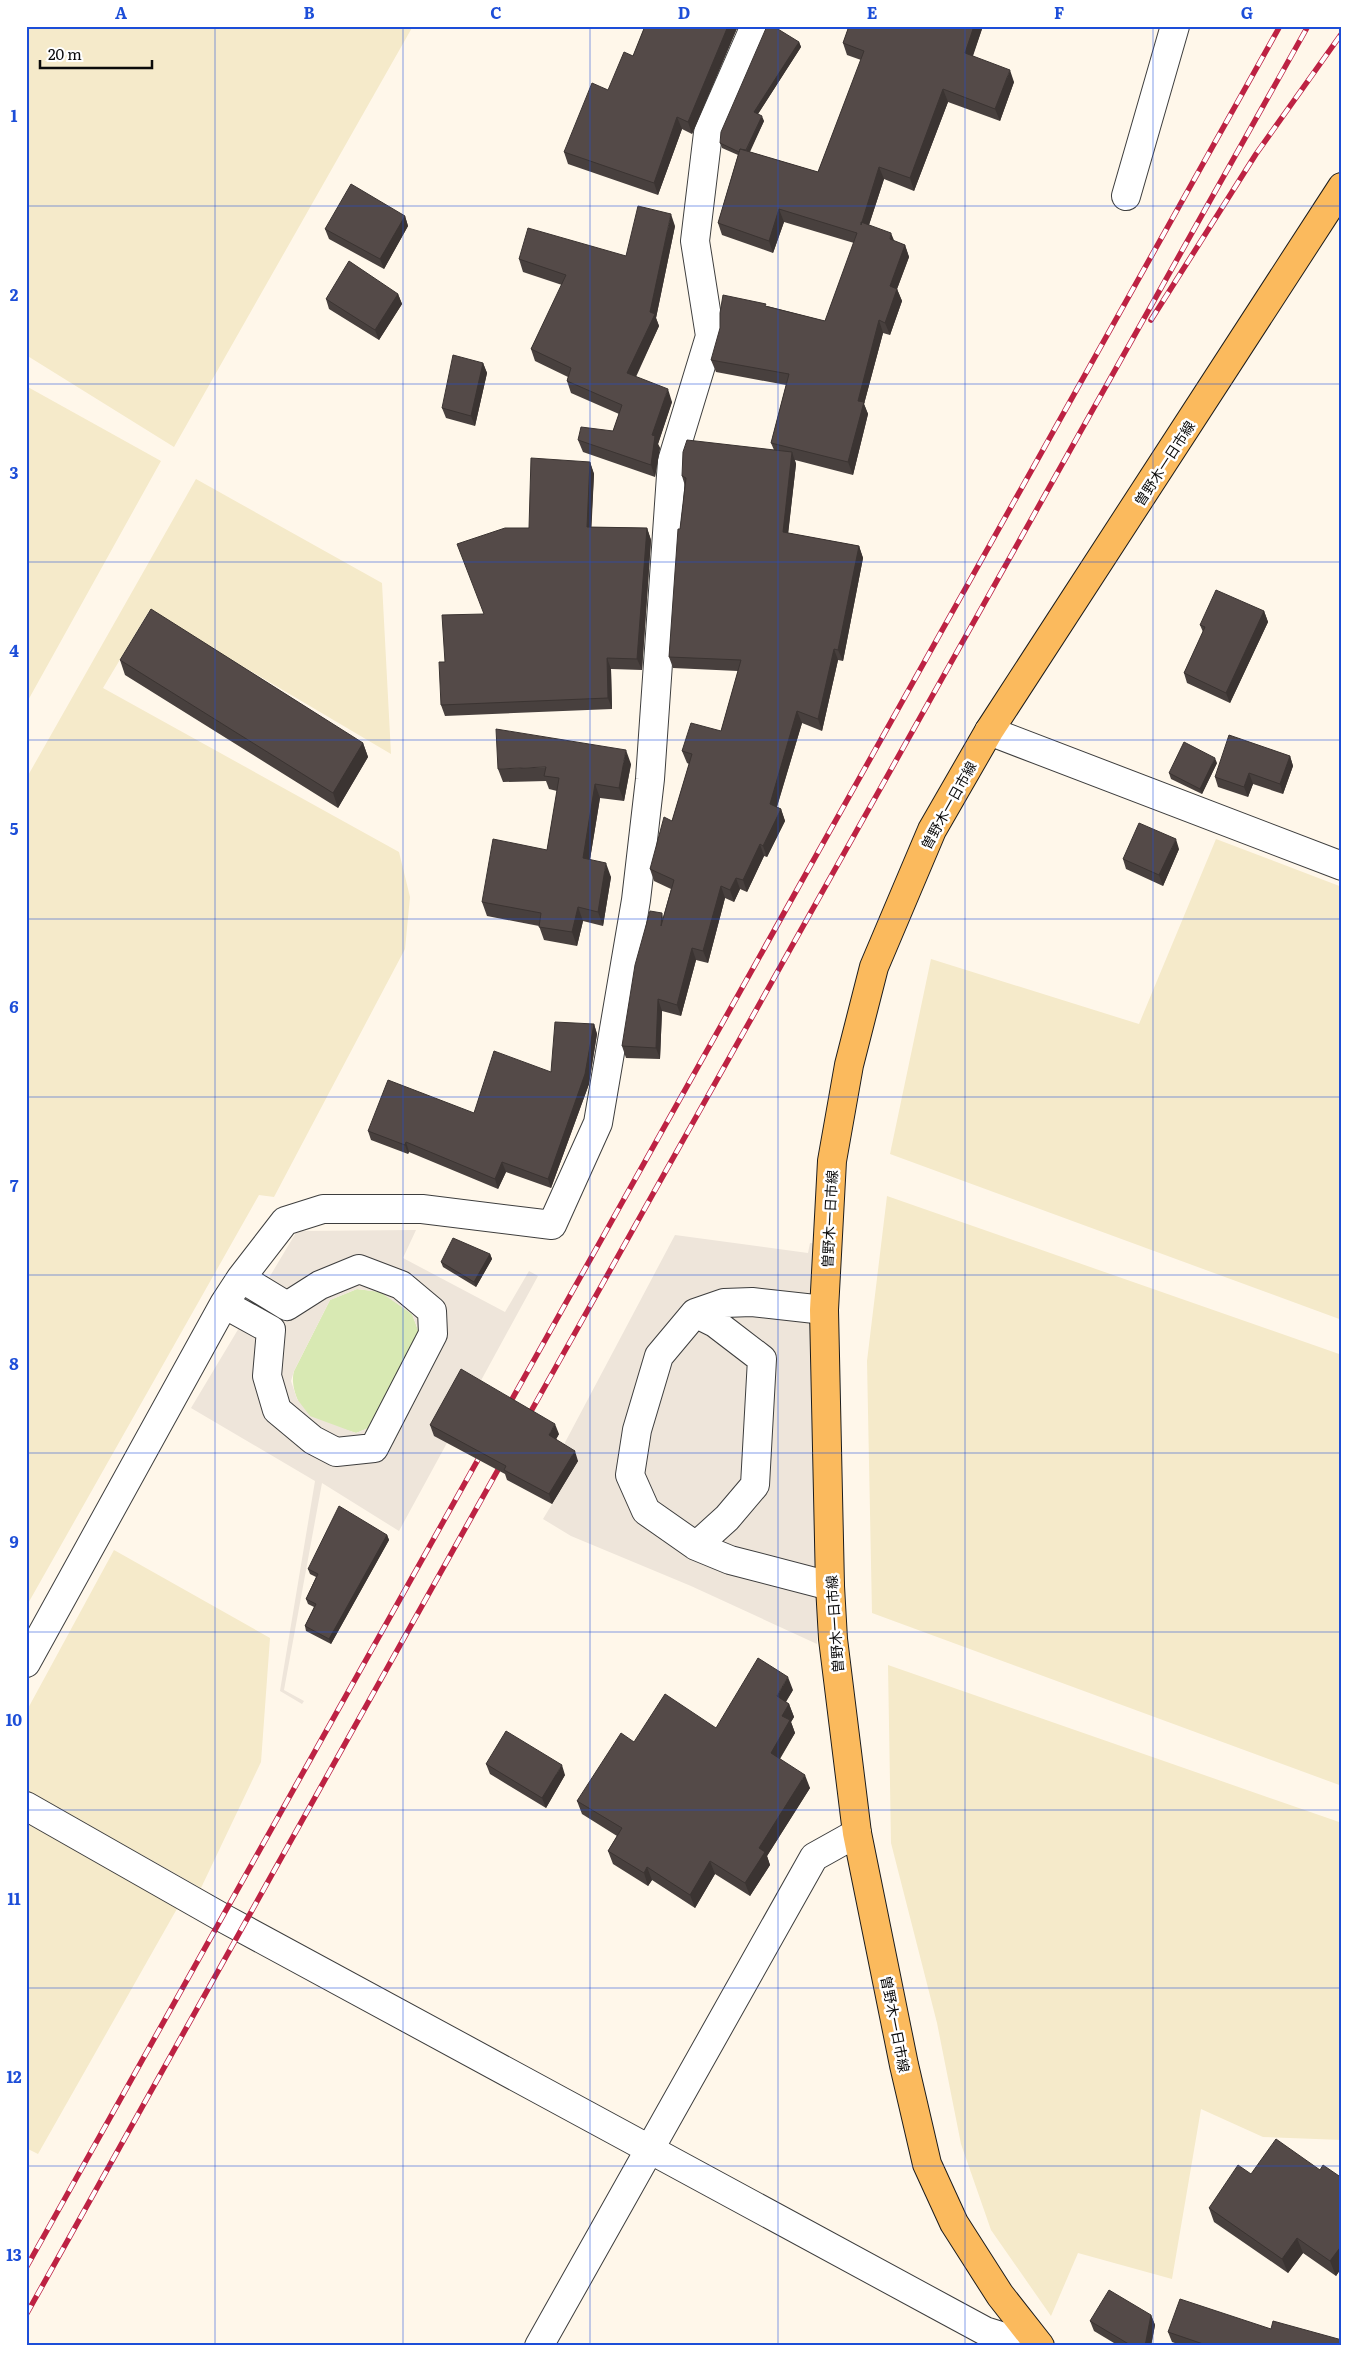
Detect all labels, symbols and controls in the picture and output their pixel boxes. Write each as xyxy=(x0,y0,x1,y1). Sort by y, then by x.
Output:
text: A xyxy=(115,0,127,24)
text: B xyxy=(303,0,315,24)
text: C xyxy=(490,0,502,24)
text: D xyxy=(678,0,690,24)
text: E xyxy=(867,0,878,24)
text: F xyxy=(1054,0,1064,24)
text: G xyxy=(1241,0,1253,24)
scale bar xyxy=(40,38,152,70)
text: 20 m xyxy=(48,42,82,65)
text: 1 xyxy=(11,103,18,127)
text: 2 xyxy=(10,282,19,306)
street label: 曽野木一日市線 xyxy=(1129,416,1199,510)
text: 3 xyxy=(10,460,19,484)
text: 4 xyxy=(9,638,19,662)
street label: 曽野木一日市線 xyxy=(915,757,981,853)
text: 5 xyxy=(10,816,19,840)
text: 6 xyxy=(9,994,19,1018)
street label: 曽野木一日市線 xyxy=(816,1170,842,1268)
text: 7 xyxy=(10,1173,19,1197)
text: 8 xyxy=(9,1351,19,1375)
text: 9 xyxy=(9,1529,19,1553)
street label: 曽野木一日市線 xyxy=(821,1574,847,1674)
text: 10 xyxy=(6,1707,22,1731)
text: 11 xyxy=(7,1886,21,1910)
street label: 曽野木一日市線 xyxy=(877,1974,915,2074)
text: 12 xyxy=(6,2064,22,2088)
text: 13 xyxy=(6,2242,22,2266)

